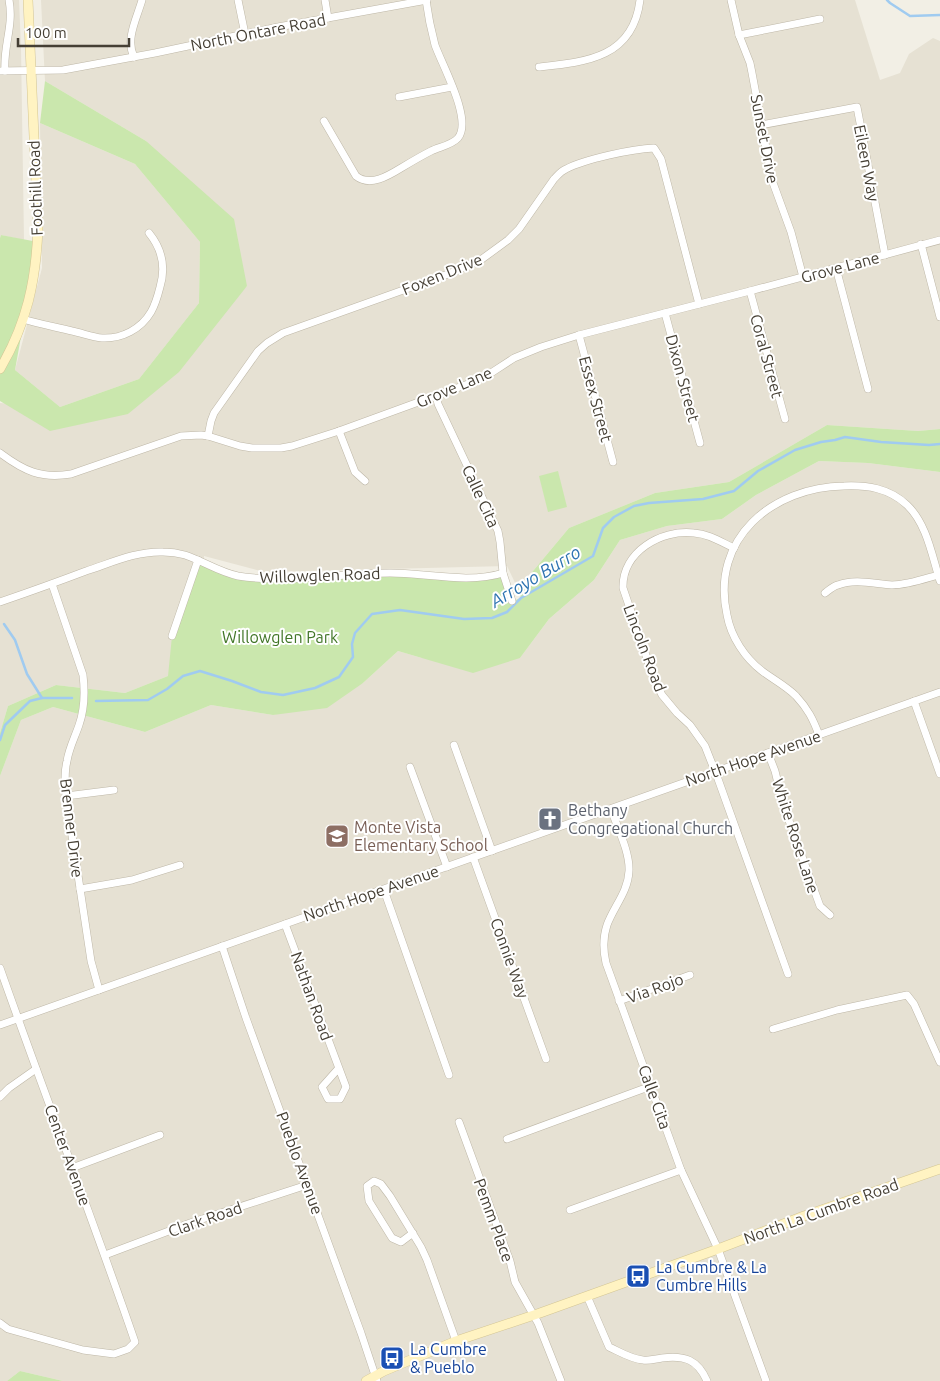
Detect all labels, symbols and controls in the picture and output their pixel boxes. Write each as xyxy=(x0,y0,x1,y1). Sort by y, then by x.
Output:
street label: North Ontare Road xyxy=(189,10,327,54)
scale bar xyxy=(18,15,129,47)
text: 100 m xyxy=(25,24,67,41)
street label: Sunset Drive xyxy=(748,93,782,185)
street label: Eileen Way xyxy=(851,123,883,203)
street label: Foothill Road xyxy=(24,140,46,236)
street label: Grove Lane xyxy=(799,248,881,286)
street label: Foxen Drive xyxy=(399,250,485,298)
street label: Coral Street xyxy=(747,312,787,401)
street label: Dixon Street xyxy=(663,332,704,424)
street label: Essex Street xyxy=(576,354,616,445)
street label: Grove Lane xyxy=(413,363,495,411)
street label: Calle Cita xyxy=(459,462,503,530)
water label: Arroyo Burro xyxy=(485,541,584,611)
street label: Willowglen Road xyxy=(259,564,381,586)
street label: Lincoln Road xyxy=(620,602,670,694)
park label: Willowglen Park xyxy=(222,628,338,646)
street label: North Hope Avenue xyxy=(683,726,823,790)
street label: White Rose Lane xyxy=(769,776,823,896)
street label: Brenner Drive xyxy=(57,777,87,879)
place label: Bethany Congregational Church xyxy=(568,801,733,837)
church icon: Bethany Congregational Church xyxy=(537,806,563,832)
place label: Monte Vista Elementary School xyxy=(354,818,488,854)
school or university icon: Monte Vista Elementary School xyxy=(324,823,350,849)
street label: North Hope Avenue xyxy=(301,861,441,925)
street label: Connie Way xyxy=(487,915,533,1001)
street label: Nathan Road xyxy=(288,949,336,1043)
street label: Via Rojo xyxy=(624,969,686,1007)
street label: Calle Cita xyxy=(635,1062,675,1132)
street label: Center Avenue xyxy=(41,1102,95,1208)
street label: Pueblo Avenue xyxy=(273,1109,327,1217)
street label: North La Cumbre Road xyxy=(741,1175,901,1247)
street label: Pemm Place xyxy=(471,1176,517,1264)
street label: Clark Road xyxy=(166,1198,244,1240)
place label: La Cumbre & La Cumbre Hills xyxy=(656,1258,767,1294)
bus stop icon: La Cumbre & La Cumbre Hills xyxy=(625,1263,651,1289)
place label: La Cumbre & Pueblo xyxy=(410,1340,487,1376)
bus stop icon: La Cumbre & Pueblo xyxy=(379,1345,405,1371)

